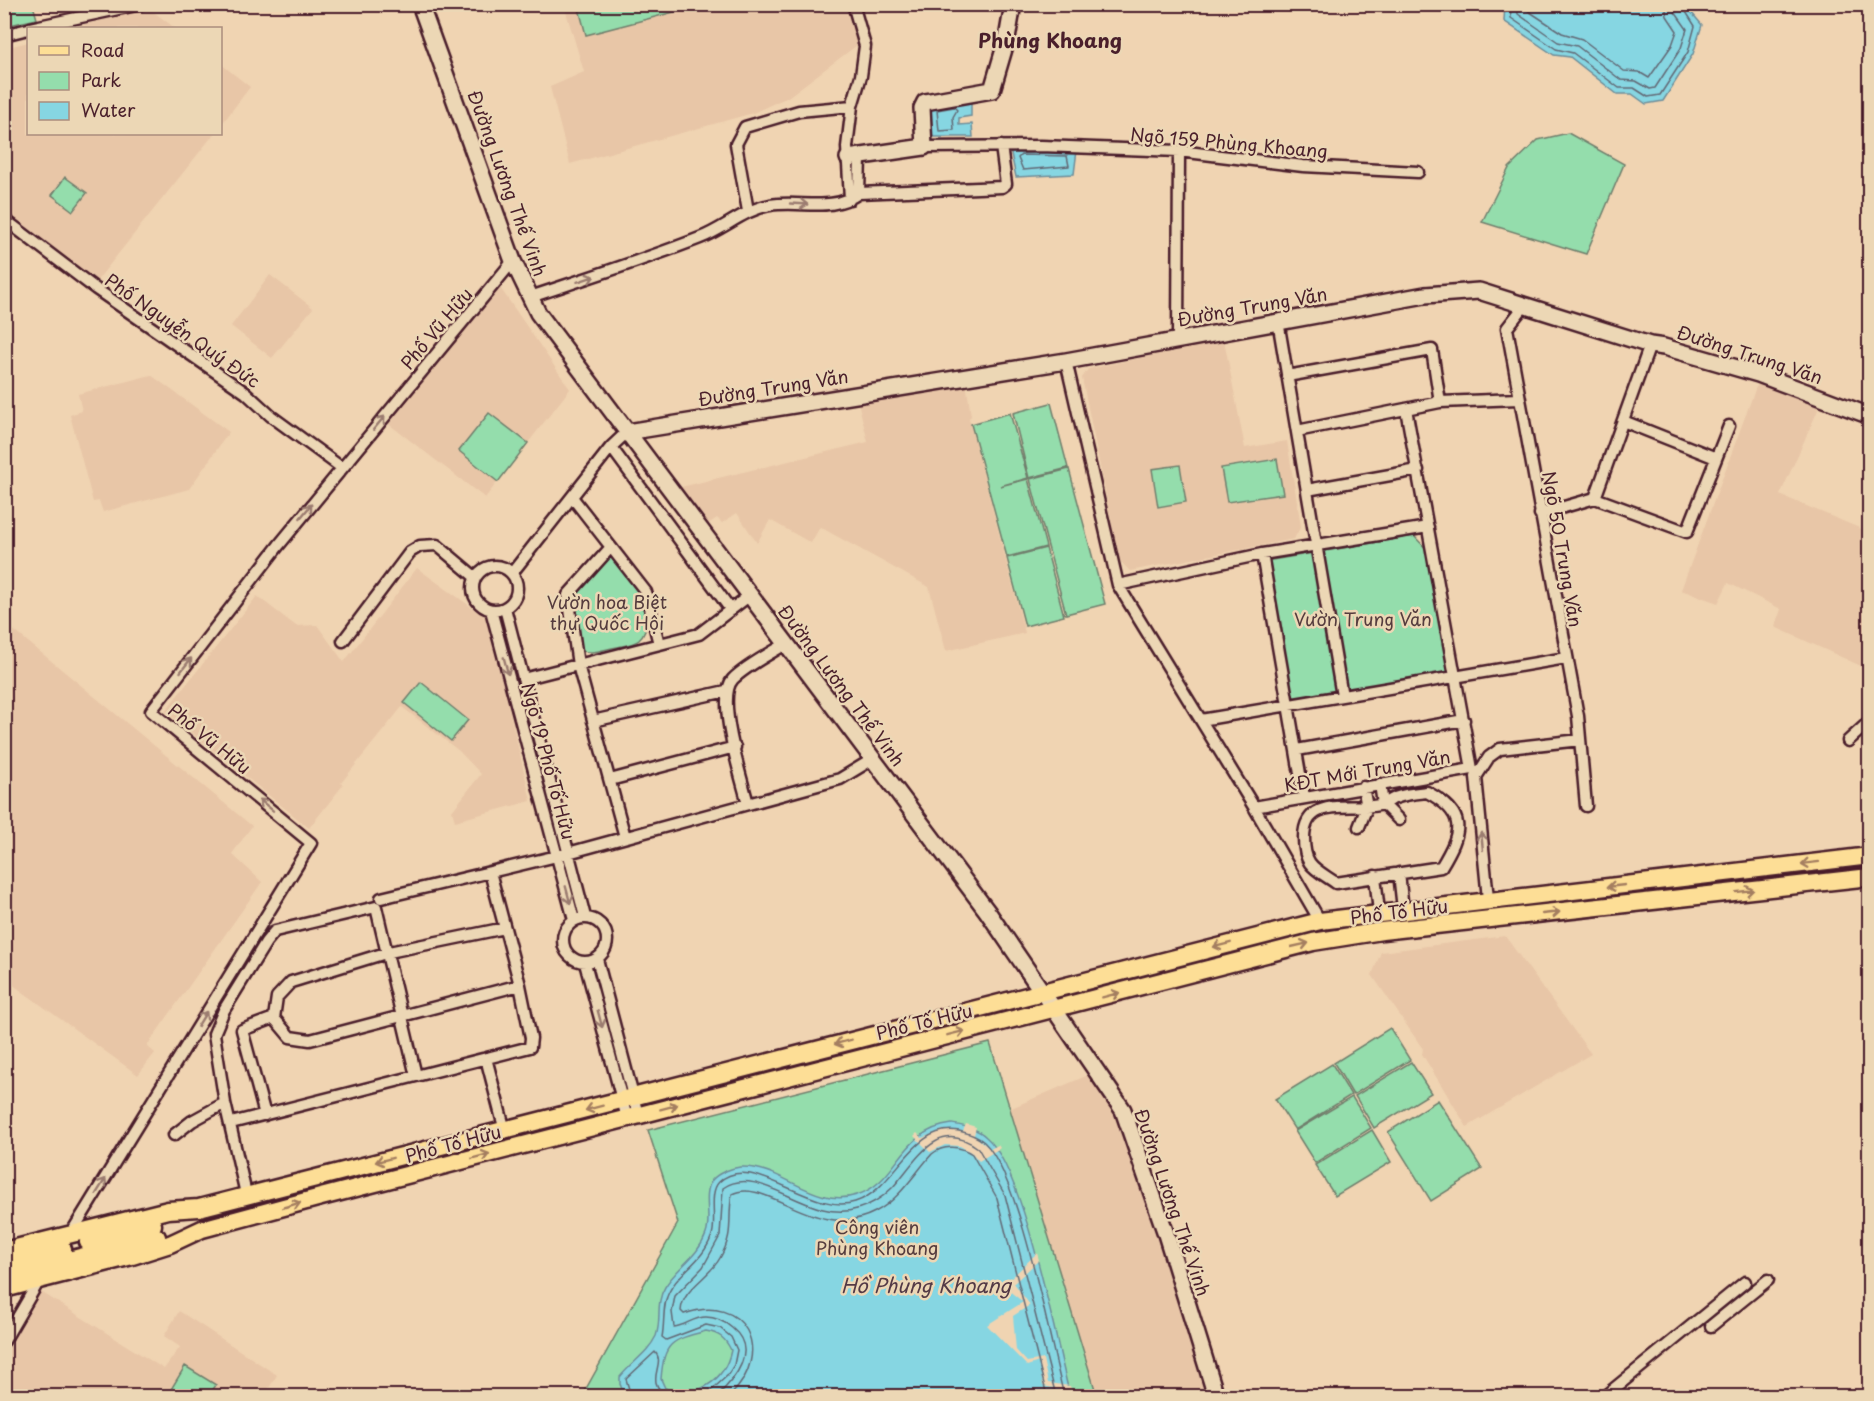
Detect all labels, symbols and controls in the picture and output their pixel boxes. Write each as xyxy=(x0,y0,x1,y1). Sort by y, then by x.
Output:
district label: Phùng Khoang xyxy=(978,25,1122,55)
legend xyxy=(27,27,222,135)
text: Road xyxy=(81,36,125,63)
text: Park xyxy=(81,66,121,93)
street label: Đường Lương Thế Vinh xyxy=(462,86,554,280)
text: Water xyxy=(81,96,136,123)
street label: Ngõ 159 Phùng Khoang xyxy=(1129,120,1329,164)
one-way arrow xyxy=(789,199,809,210)
street label: Phố Nguyễn Quý Đức xyxy=(100,266,266,394)
one-way arrow xyxy=(576,272,594,283)
street label: Đường Trung Văn xyxy=(1175,280,1329,332)
street label: Phố Vũ Hữu xyxy=(394,281,478,375)
street label: Đường Trung Văn xyxy=(1674,318,1826,390)
street label: Đường Trung Văn xyxy=(696,362,850,412)
one-way arrow xyxy=(372,416,386,431)
street label: Ngõ 50 Trung Văn xyxy=(1536,469,1590,629)
one-way arrow xyxy=(300,504,313,520)
park label: Vườn hoa Biệt thự Quốc Hội xyxy=(547,588,667,636)
street label: Đường Lương Thế Vinh xyxy=(772,598,912,772)
park label: Vườn Trung Văn xyxy=(1294,605,1432,632)
one-way arrow xyxy=(501,656,513,675)
one-way arrow xyxy=(180,657,193,673)
street label: Ngõ 19 Phố Tố Hữu xyxy=(515,680,583,842)
street label: Phố Vũ Hữu xyxy=(163,696,257,780)
street label: KĐT Mới Trung Văn xyxy=(1282,742,1452,798)
one-way arrow xyxy=(258,798,274,811)
one-way arrow xyxy=(1476,831,1487,851)
one-way arrow xyxy=(1800,858,1820,869)
one-way arrow xyxy=(1607,881,1627,892)
one-way arrow xyxy=(562,885,574,904)
one-way arrow xyxy=(1735,885,1754,896)
street label: Phố Tố Hữu xyxy=(1349,892,1449,930)
one-way arrow xyxy=(1541,907,1561,918)
one-way arrow xyxy=(1213,939,1232,951)
one-way arrow xyxy=(1290,939,1309,950)
one-way arrow xyxy=(1102,988,1121,1000)
street label: Phố Tố Hữu xyxy=(873,996,975,1046)
one-way arrow xyxy=(595,1009,606,1028)
one-way arrow xyxy=(197,1011,209,1028)
one-way arrow xyxy=(946,1027,965,1039)
one-way arrow xyxy=(834,1037,853,1049)
one-way arrow xyxy=(659,1101,678,1112)
one-way arrow xyxy=(584,1103,603,1114)
street label: Đường Lương Thế Vinh xyxy=(1128,1105,1218,1299)
street label: Phố Tố Hữu xyxy=(402,1117,504,1169)
one-way arrow xyxy=(471,1150,490,1162)
one-way arrow xyxy=(375,1155,394,1166)
one-way arrow xyxy=(95,1178,107,1195)
one-way arrow xyxy=(282,1199,301,1210)
park label: Công viên Phùng Khoang xyxy=(816,1213,938,1261)
water label: Hồ Phùng Khoang xyxy=(841,1270,1013,1300)

